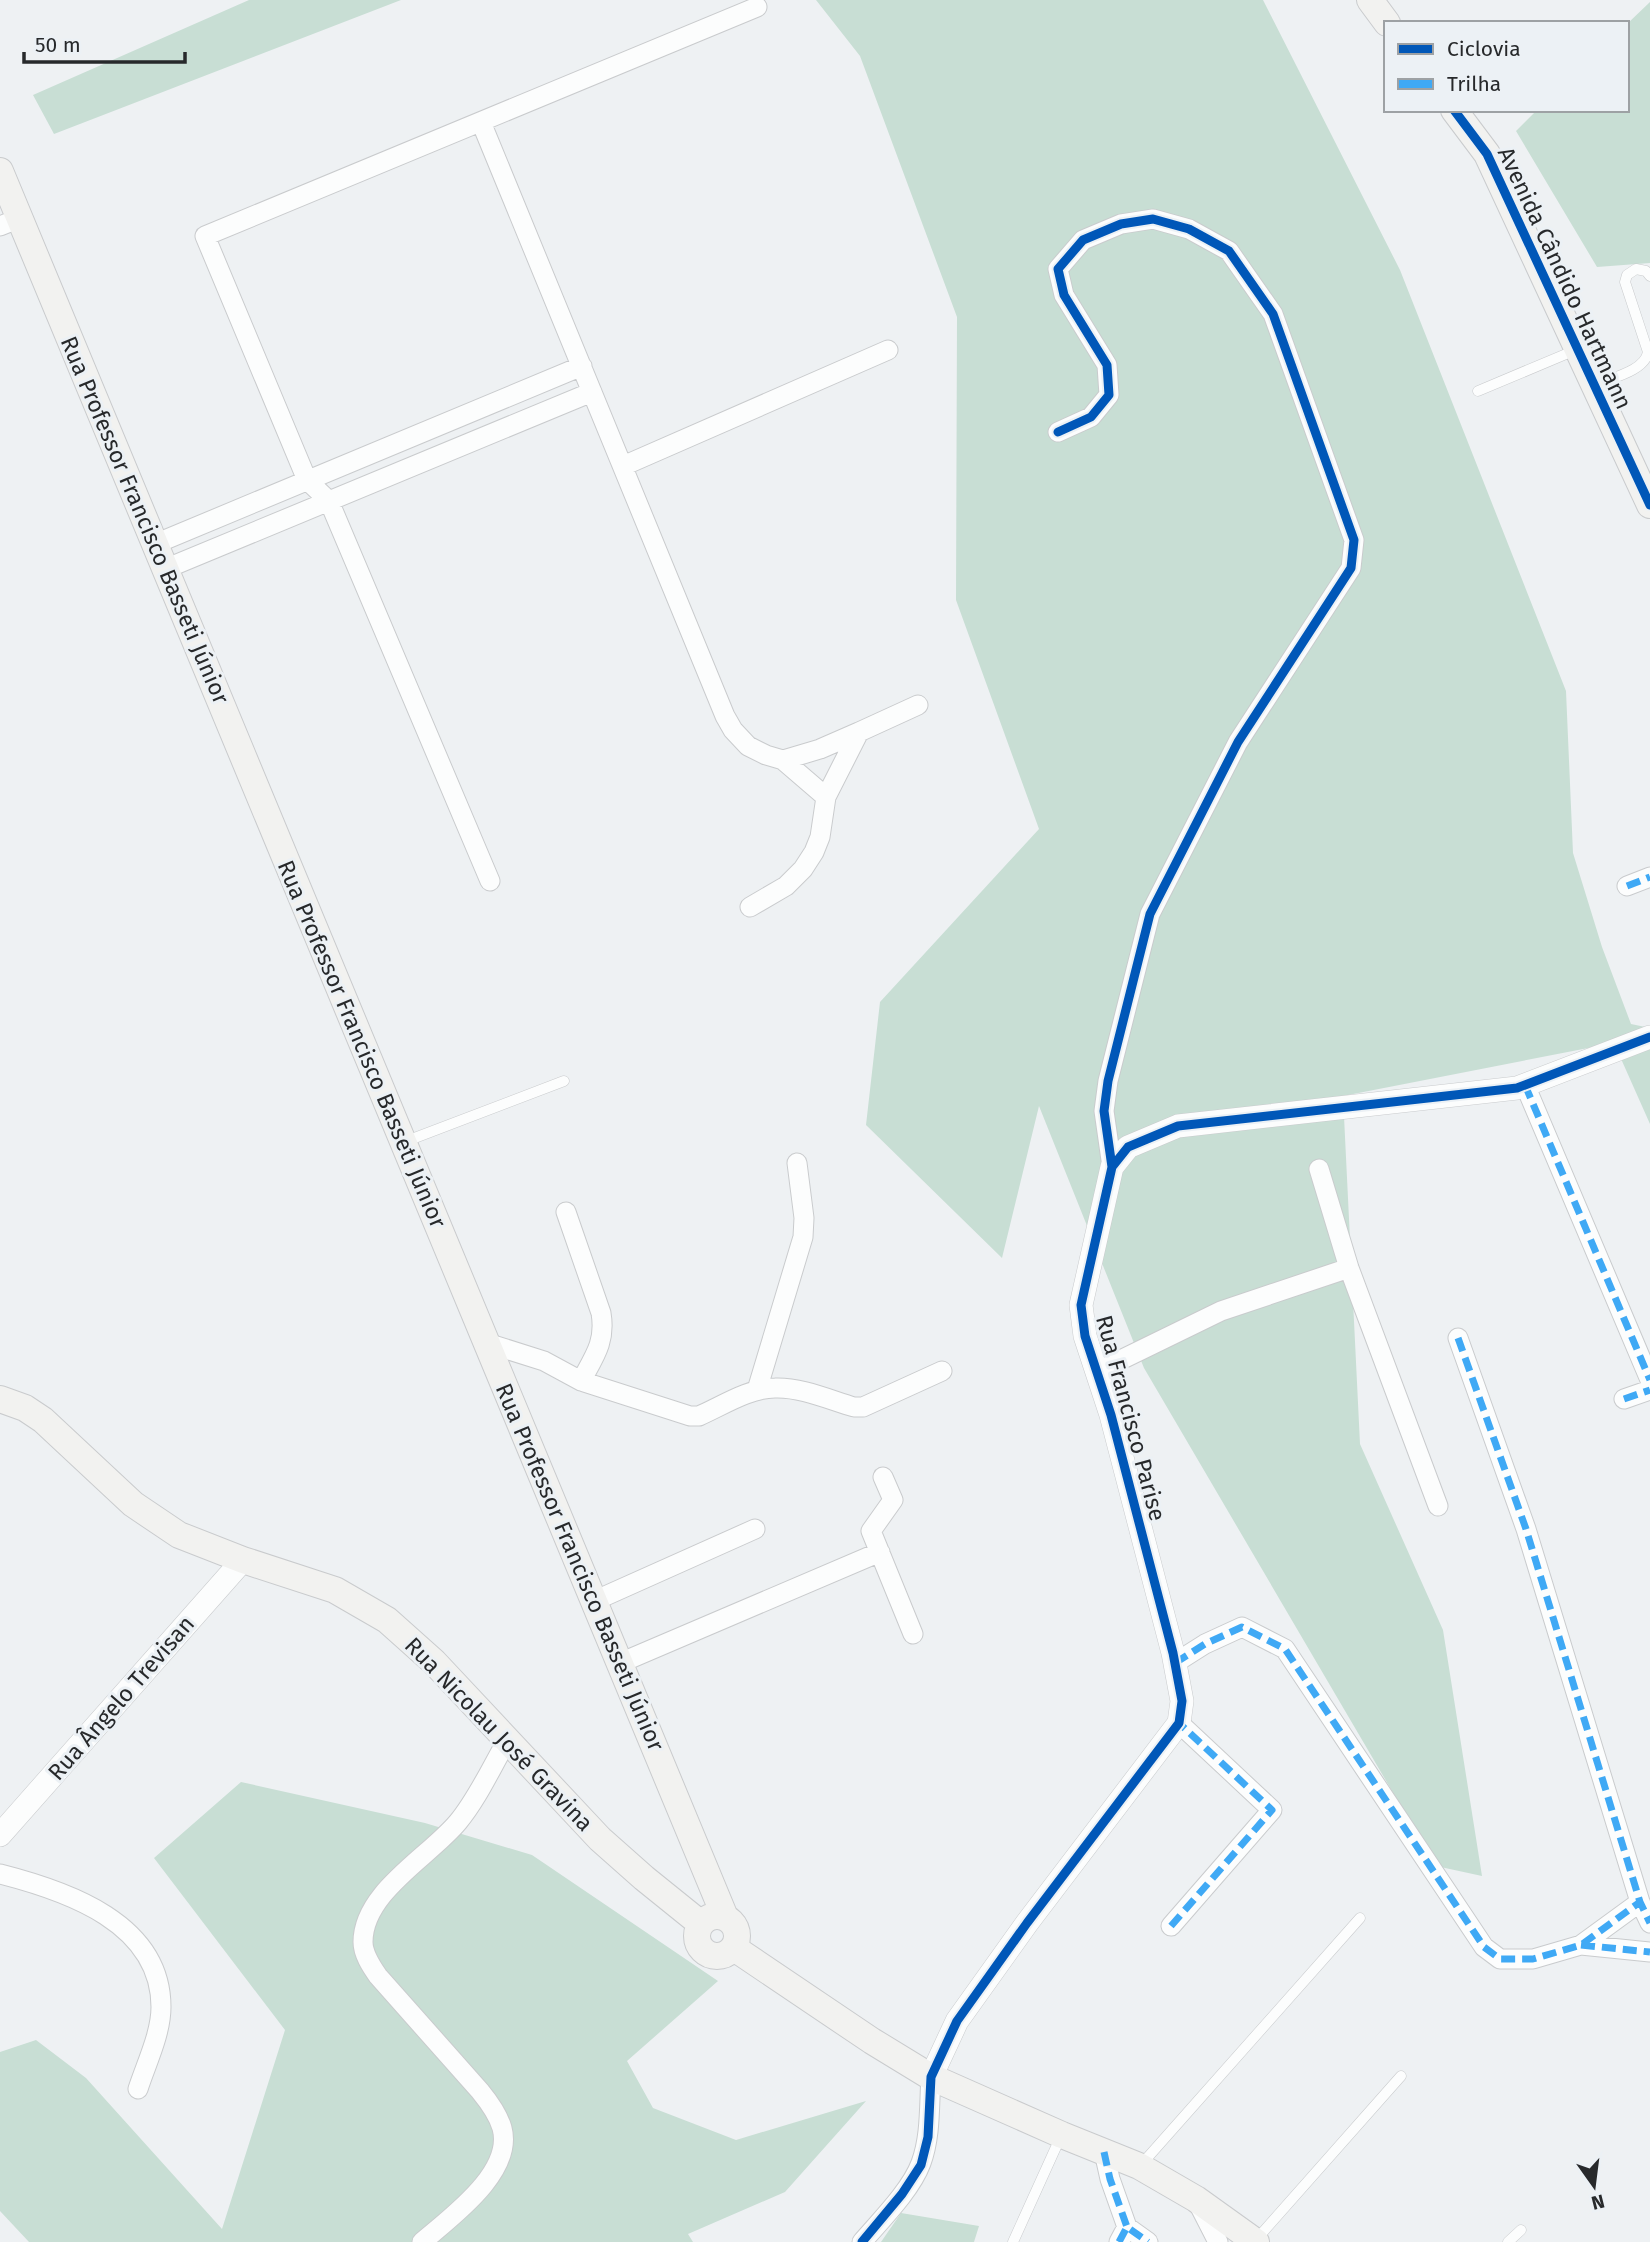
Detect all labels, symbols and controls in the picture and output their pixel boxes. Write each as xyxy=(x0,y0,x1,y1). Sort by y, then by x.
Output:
scale bar xyxy=(24,21,186,65)
legend xyxy=(1384,21,1629,112)
text: 50 m xyxy=(35,32,81,58)
text: Ciclovia xyxy=(1447,36,1521,62)
text: Trilha xyxy=(1447,71,1501,97)
street label: Avenida Cândido Hartmann xyxy=(1492,143,1638,413)
street label: Rua Professor Francisco Basseti Júnior xyxy=(55,332,235,708)
street label: Rua Professor Francisco Basseti Júnior xyxy=(272,856,452,1232)
street label: Rua Francisco Parise xyxy=(1090,1312,1172,1524)
street label: Rua Professor Francisco Basseti Júnior xyxy=(490,1379,670,1755)
street label: Rua Ângelo Trevisan xyxy=(42,1610,200,1786)
street label: Rua Nicolau José Gravina xyxy=(399,1631,599,1837)
north arrow xyxy=(1559,2151,1629,2221)
text: N xyxy=(1589,2189,1607,2215)

